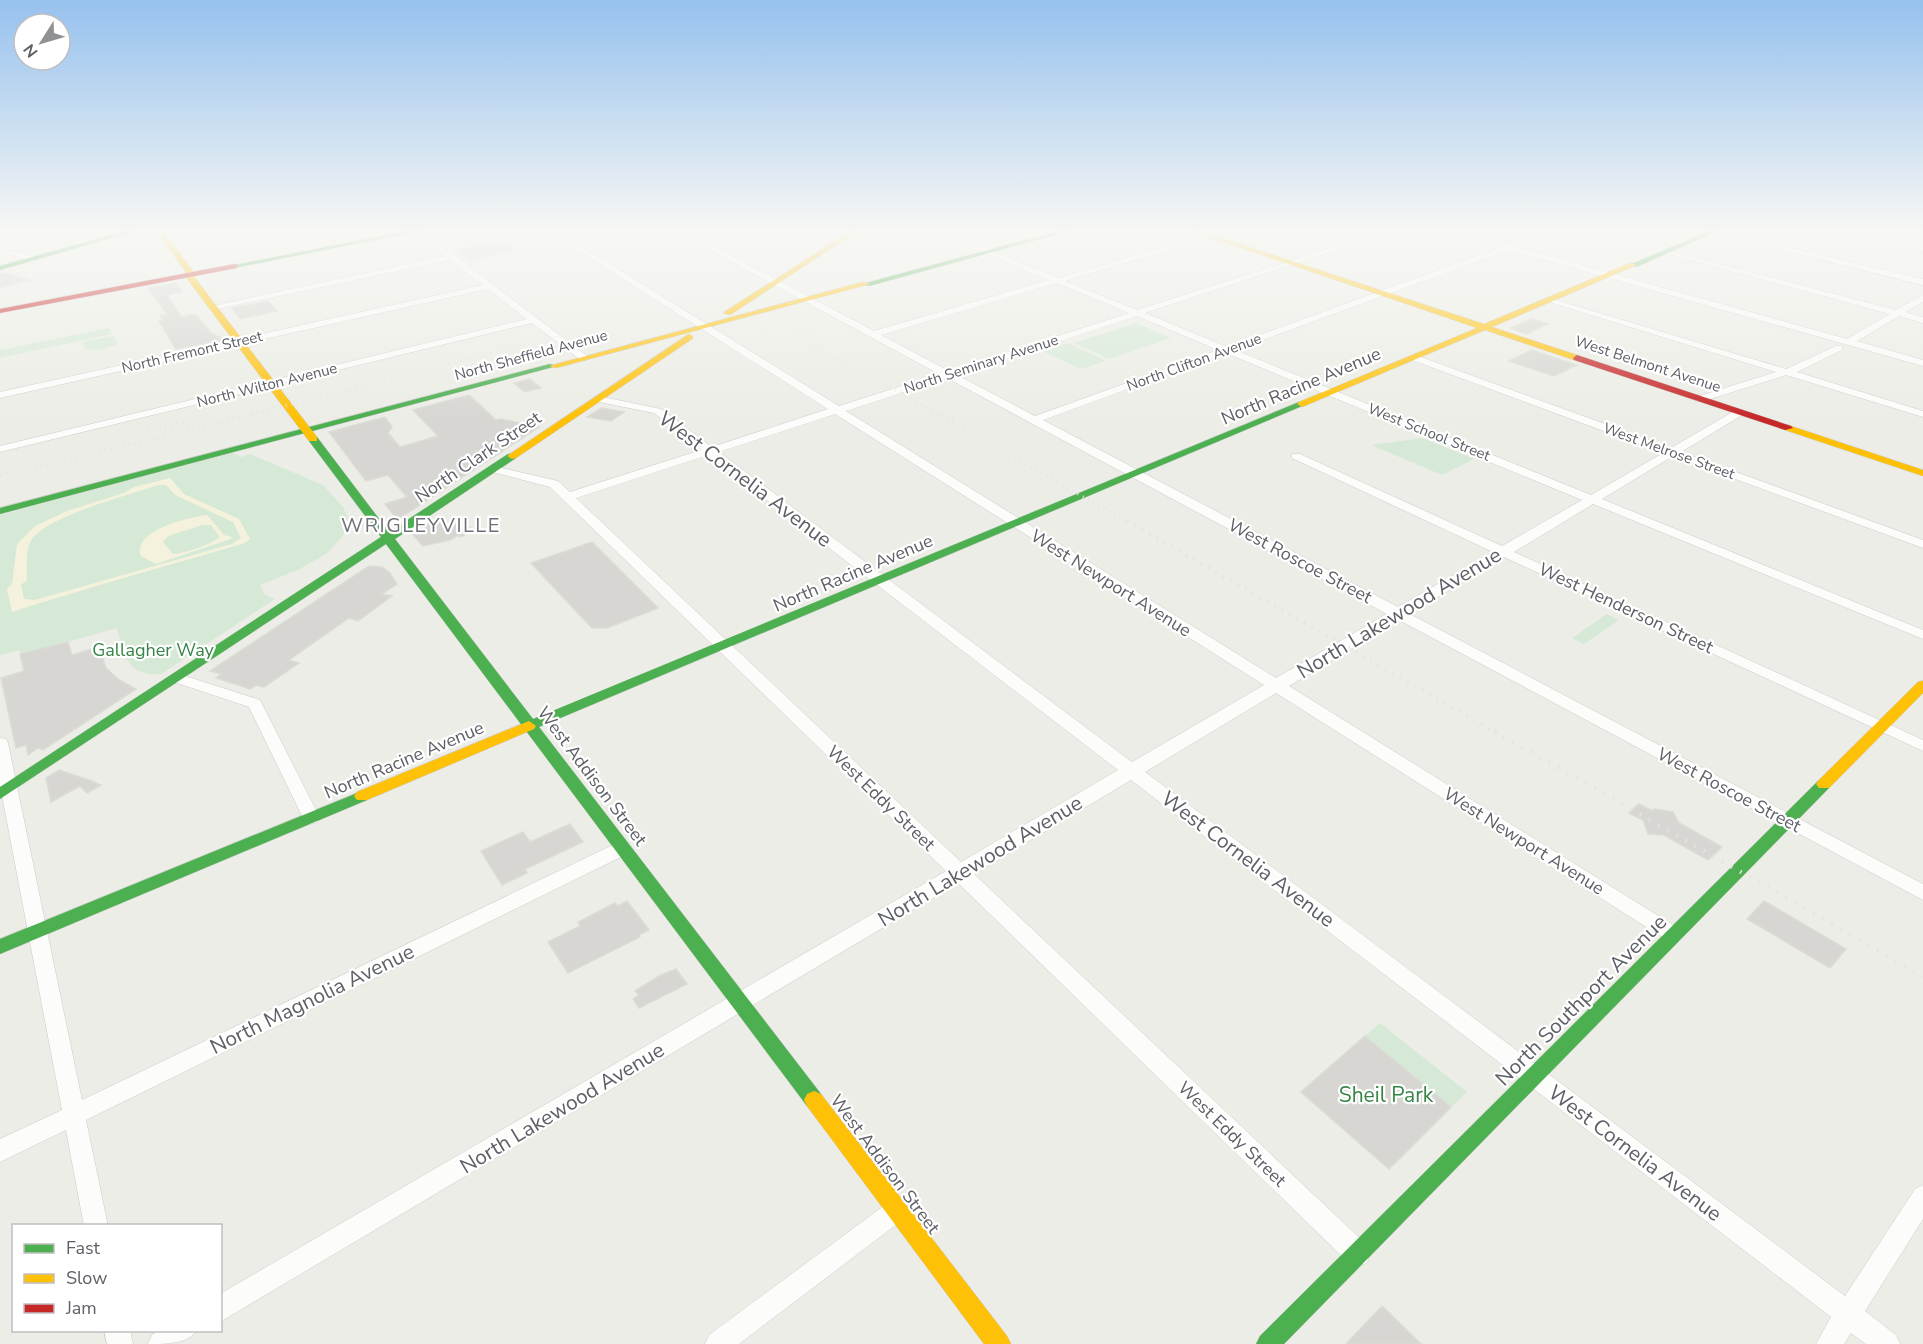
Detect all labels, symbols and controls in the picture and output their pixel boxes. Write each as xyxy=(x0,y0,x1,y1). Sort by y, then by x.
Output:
north arrow xyxy=(12,12,72,72)
text: N xyxy=(18,39,43,62)
street label: North Sheffield Avenue xyxy=(452,325,610,385)
street label: North Fremont Street xyxy=(120,326,265,378)
street label: North Clifton Avenue xyxy=(1124,328,1264,396)
street label: North Seminary Avenue xyxy=(901,330,1061,398)
street label: West Belmont Avenue xyxy=(1572,331,1724,397)
street label: North Racine Avenue xyxy=(1218,342,1384,430)
street label: North Wilton Avenue xyxy=(195,358,339,412)
street label: West School Street xyxy=(1365,398,1494,466)
street label: West Cornelia Avenue xyxy=(652,404,838,554)
street label: North Clark Street xyxy=(410,405,546,508)
street label: West Melrose Street xyxy=(1600,418,1738,484)
district label: WRIGLEYVILLE xyxy=(341,512,501,539)
street label: West Roscoe Street xyxy=(1224,513,1377,609)
street label: West Newport Avenue xyxy=(1026,524,1196,642)
street label: North Racine Avenue xyxy=(770,529,936,617)
street label: North Lakewood Avenue xyxy=(1292,541,1506,685)
street label: West Henderson Street xyxy=(1535,557,1718,659)
park label: Gallagher Way xyxy=(92,638,215,662)
street label: West Addison Street xyxy=(532,701,653,851)
street label: North Racine Avenue xyxy=(321,716,487,804)
street label: West Eddy Street xyxy=(822,740,941,857)
street label: West Roscoe Street xyxy=(1653,742,1806,838)
street label: West Newport Avenue xyxy=(1439,782,1609,900)
street label: West Cornelia Avenue xyxy=(1155,784,1341,934)
street label: North Lakewood Avenue xyxy=(873,789,1087,933)
street label: North Southport Avenue xyxy=(1489,908,1673,1092)
street label: North Magnolia Avenue xyxy=(205,937,419,1061)
street label: North Lakewood Avenue xyxy=(455,1036,669,1180)
street label: West Eddy Street xyxy=(1173,1076,1292,1193)
street label: West Cornelia Avenue xyxy=(1542,1078,1728,1228)
park label: Sheil Park xyxy=(1339,1081,1434,1109)
street label: West Addison Street xyxy=(825,1089,946,1239)
legend xyxy=(12,1224,222,1332)
text: Fast xyxy=(66,1236,101,1260)
text: Slow xyxy=(66,1266,107,1290)
text: Jam xyxy=(65,1296,97,1320)

